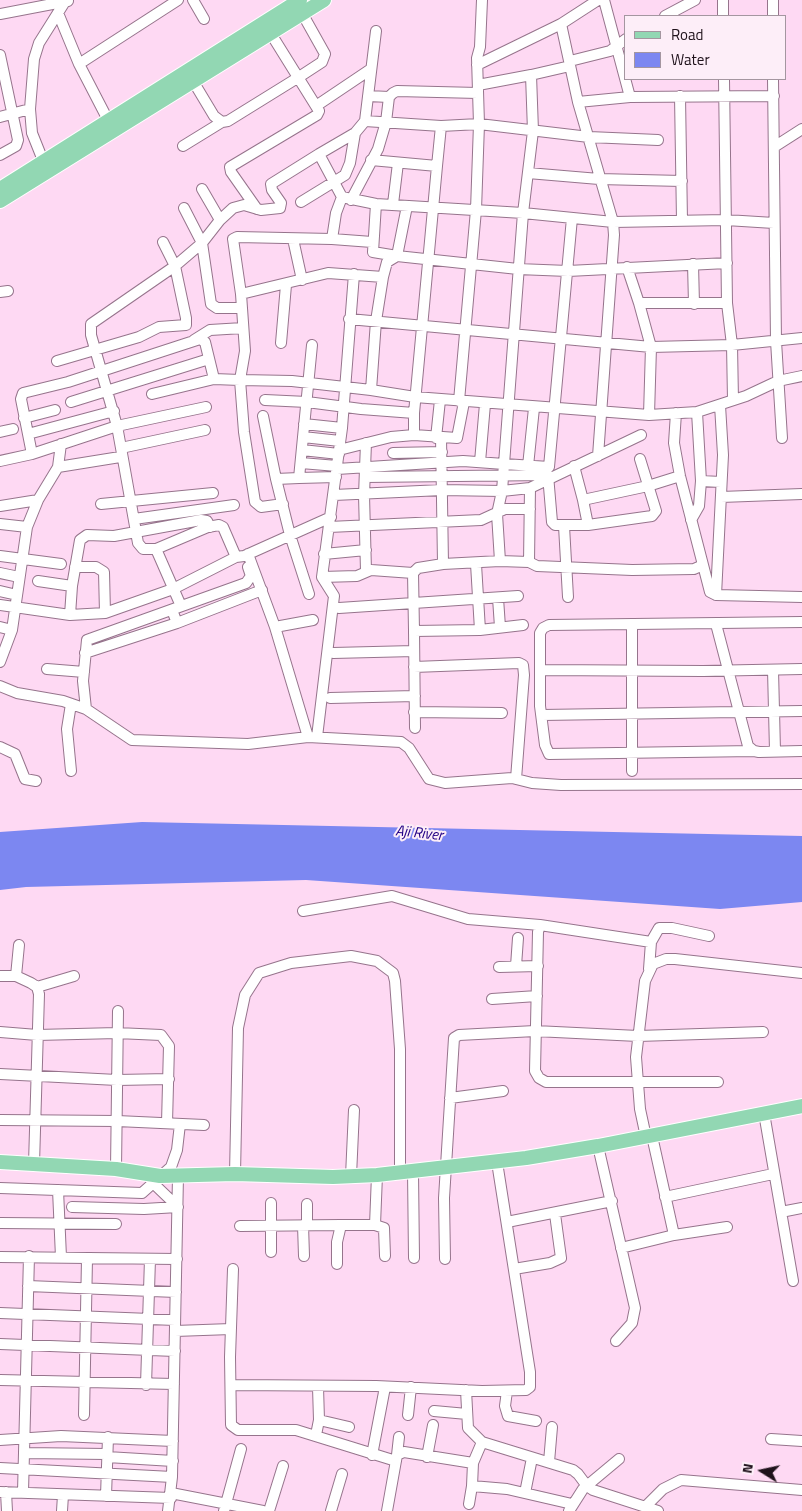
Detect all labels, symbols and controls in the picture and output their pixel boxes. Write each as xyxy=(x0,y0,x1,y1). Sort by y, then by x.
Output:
legend xyxy=(624,15,787,80)
text: Road xyxy=(671,23,703,46)
text: Water xyxy=(671,48,710,71)
water label: Aji River xyxy=(394,823,444,845)
north arrow xyxy=(737,1446,787,1496)
text: N xyxy=(736,1462,758,1475)

